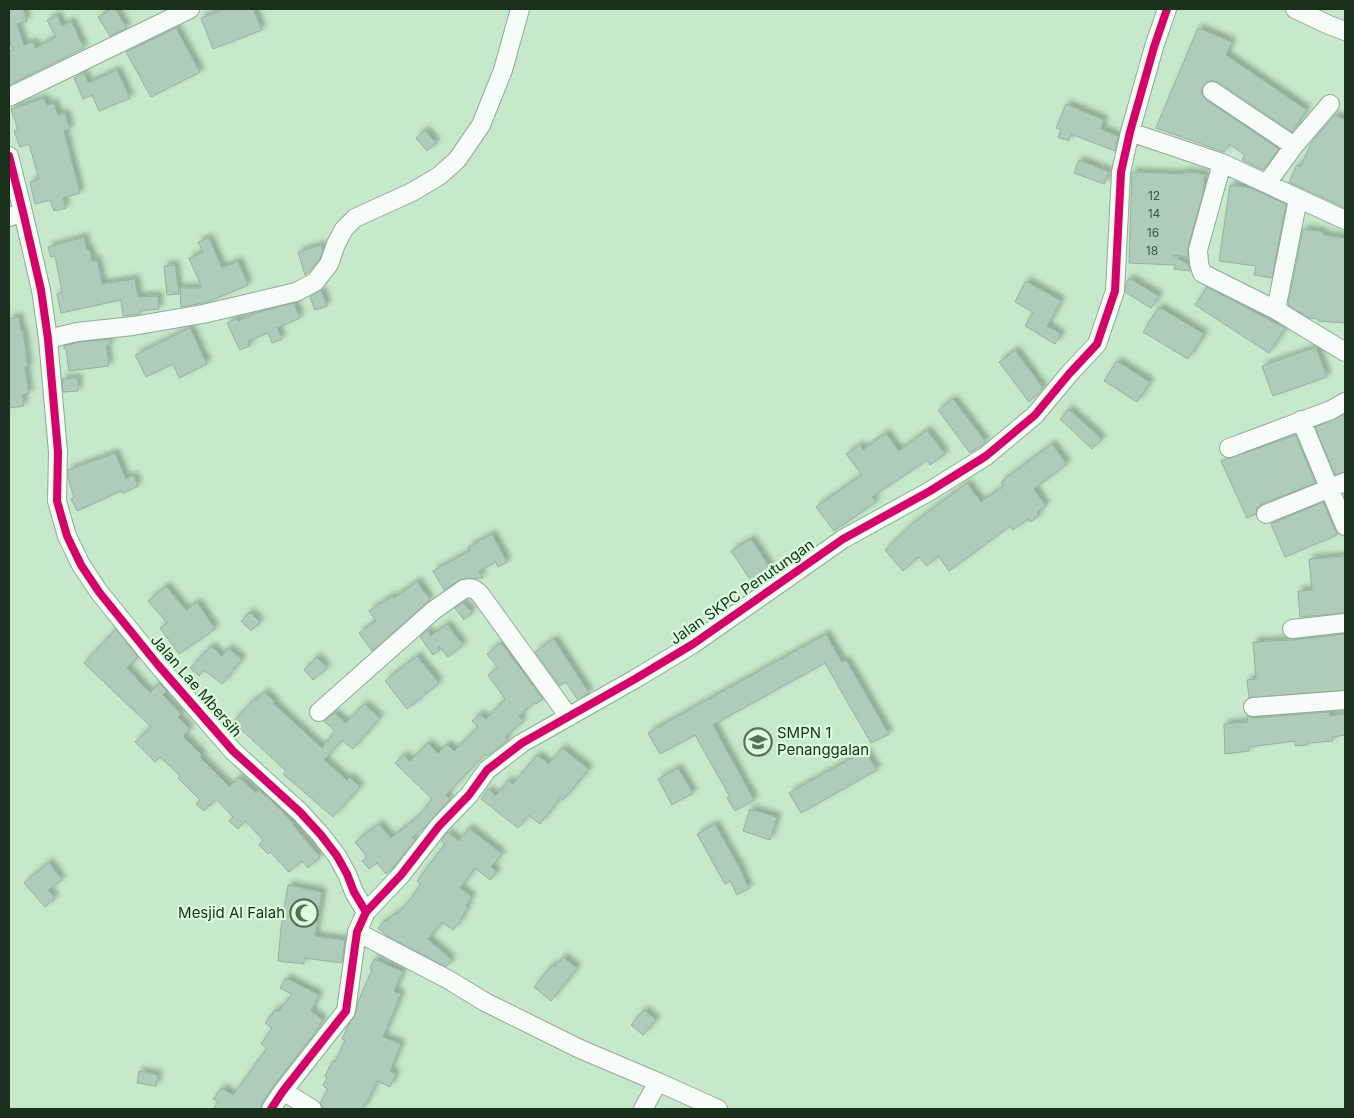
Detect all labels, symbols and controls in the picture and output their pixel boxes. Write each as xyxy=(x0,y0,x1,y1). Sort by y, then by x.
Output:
house number: 12 xyxy=(1148,188,1160,203)
house number: 14 xyxy=(1148,206,1161,221)
house number: 16 xyxy=(1147,225,1159,240)
house number: 18 xyxy=(1146,243,1158,258)
street label: Jalan SKPC Penutungan xyxy=(666,535,817,649)
street label: Jalan Lae Mbersih xyxy=(147,631,246,741)
place label: SMPN 1 Penanggalan xyxy=(777,723,869,759)
school or university icon: SMPN 1 Penanggalan xyxy=(743,727,773,757)
mosque icon: Mesjid Al Falah xyxy=(289,898,319,928)
place label: Mesjid Al Falah xyxy=(178,903,285,922)

